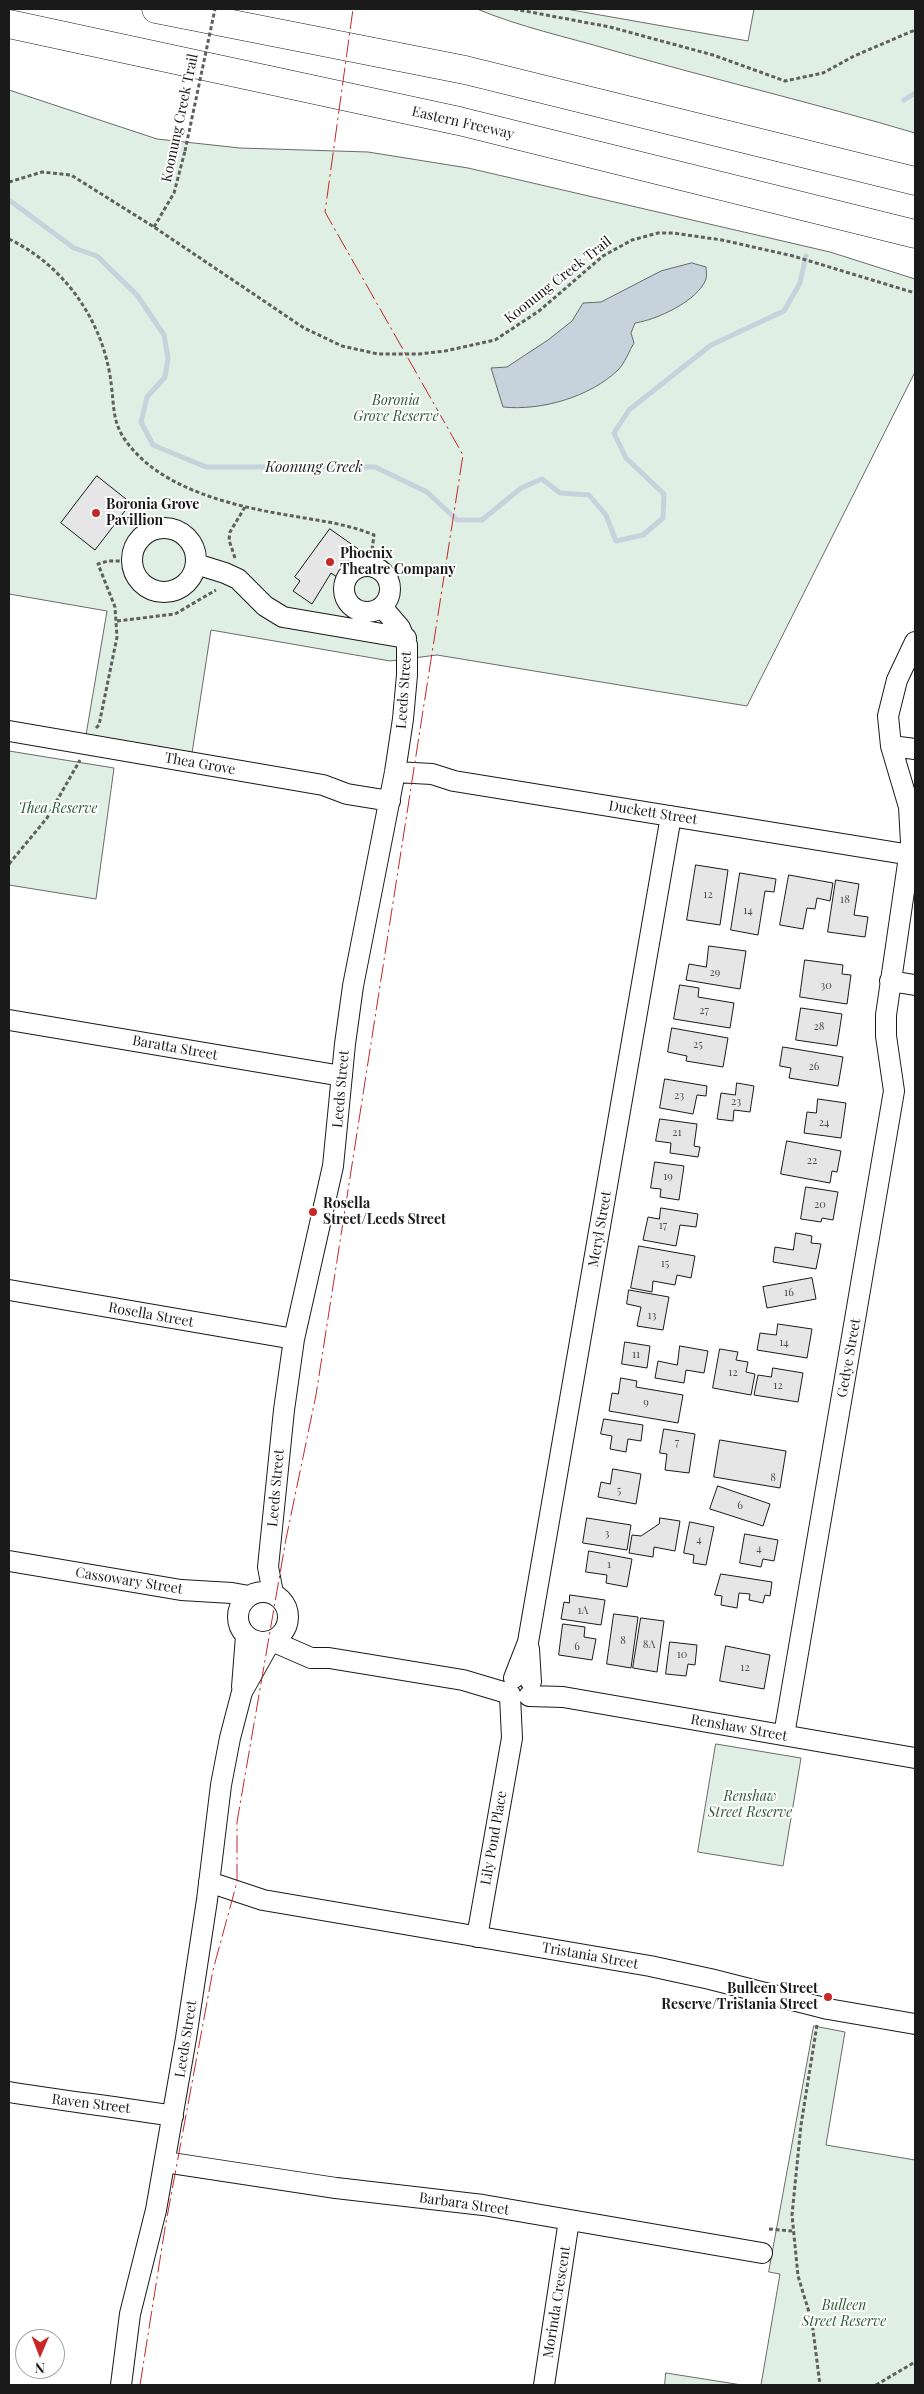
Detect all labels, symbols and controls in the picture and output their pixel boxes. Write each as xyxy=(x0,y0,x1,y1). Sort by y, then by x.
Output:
street label: Koonung Creek Trail xyxy=(158,52,202,184)
street label: Eastern Freeway xyxy=(410,103,516,143)
street label: Koonung Creek Trail xyxy=(501,233,615,327)
park label: Boronia Grove Reserve xyxy=(353,393,439,426)
water label: Koonung Creek xyxy=(265,458,363,476)
place label: Boronia Grove Pavillion xyxy=(106,497,199,530)
marker: Boronia Grove Pavillion xyxy=(90,507,102,519)
place label: Phoenix Theatre Company xyxy=(340,546,455,578)
marker: Phoenix Theatre Company xyxy=(324,556,336,568)
street label: Leeds Street xyxy=(393,651,415,729)
street label: Thea Grove xyxy=(163,750,237,778)
street label: Duckett Street xyxy=(607,798,699,828)
park label: Thea Reserve xyxy=(18,801,98,817)
house number: 12 xyxy=(703,888,713,902)
house number: 18 xyxy=(840,893,850,907)
house number: 14 xyxy=(743,904,753,918)
house number: 29 xyxy=(710,966,720,980)
house number: 30 xyxy=(820,979,832,993)
house number: 27 xyxy=(699,1004,709,1018)
house number: 28 xyxy=(814,1020,824,1034)
street label: Baratta Street xyxy=(131,1032,219,1064)
house number: 25 xyxy=(693,1038,703,1052)
street label: Leeds Street xyxy=(329,1049,353,1129)
house number: 26 xyxy=(809,1060,819,1074)
house number: 23 xyxy=(674,1089,684,1103)
house number: 23 xyxy=(731,1095,741,1109)
house number: 24 xyxy=(819,1116,829,1130)
house number: 21 xyxy=(672,1126,682,1140)
house number: 22 xyxy=(807,1154,817,1168)
house number: 19 xyxy=(663,1170,673,1184)
street label: Meryl Street xyxy=(585,1190,615,1268)
place label: Rosella Street/Leeds Street xyxy=(323,1196,446,1228)
house number: 20 xyxy=(814,1198,826,1212)
marker: Rosella Street/Leeds Street xyxy=(307,1206,319,1218)
house number: 17 xyxy=(659,1219,667,1233)
house number: 15 xyxy=(661,1257,669,1271)
house number: 16 xyxy=(784,1286,794,1300)
street label: Rosella Street xyxy=(107,1299,195,1331)
house number: 13 xyxy=(648,1309,656,1323)
street label: Gedye Street xyxy=(834,1317,864,1399)
house number: 14 xyxy=(779,1336,789,1350)
house number: 11 xyxy=(632,1348,640,1362)
house number: 12 xyxy=(728,1366,738,1380)
house number: 12 xyxy=(773,1379,783,1393)
house number: 9 xyxy=(643,1396,649,1410)
house number: 7 xyxy=(675,1436,679,1450)
street label: Leeds Street xyxy=(264,1448,288,1528)
house number: 8 xyxy=(770,1471,776,1485)
house number: 5 xyxy=(617,1484,621,1498)
house number: 6 xyxy=(737,1499,743,1513)
house number: 3 xyxy=(605,1527,609,1541)
house number: 4 xyxy=(696,1533,702,1547)
house number: 4 xyxy=(756,1542,762,1556)
house number: 1 xyxy=(607,1558,611,1572)
street label: Cassowary Street xyxy=(74,1564,184,1598)
house number: 1A xyxy=(578,1604,588,1618)
house number: 8 xyxy=(620,1634,626,1648)
house number: 8A xyxy=(643,1638,655,1652)
house number: 6 xyxy=(574,1640,580,1654)
house number: 10 xyxy=(677,1648,687,1662)
house number: 12 xyxy=(740,1661,750,1675)
street label: Renshaw Street xyxy=(689,1711,789,1745)
park label: Renshaw Street Reserve xyxy=(708,1789,792,1821)
street label: Lily Pond Place xyxy=(477,1790,511,1886)
street label: Tristania Street xyxy=(540,1939,640,1973)
place label: Bulleen Street Reserve/Tristania Street xyxy=(661,1981,818,2014)
marker: Bulleen Street Reserve/Tristania Street xyxy=(822,1991,834,2003)
street label: Leeds Street xyxy=(172,1999,200,2079)
street label: Raven Street xyxy=(51,2091,131,2117)
street label: Barbara Street xyxy=(418,2189,510,2219)
street label: Morinda Crescent xyxy=(540,2245,574,2359)
park label: Bulleen Street Reserve xyxy=(802,2298,886,2330)
north arrow xyxy=(15,2329,65,2379)
text: N xyxy=(35,2359,45,2378)

